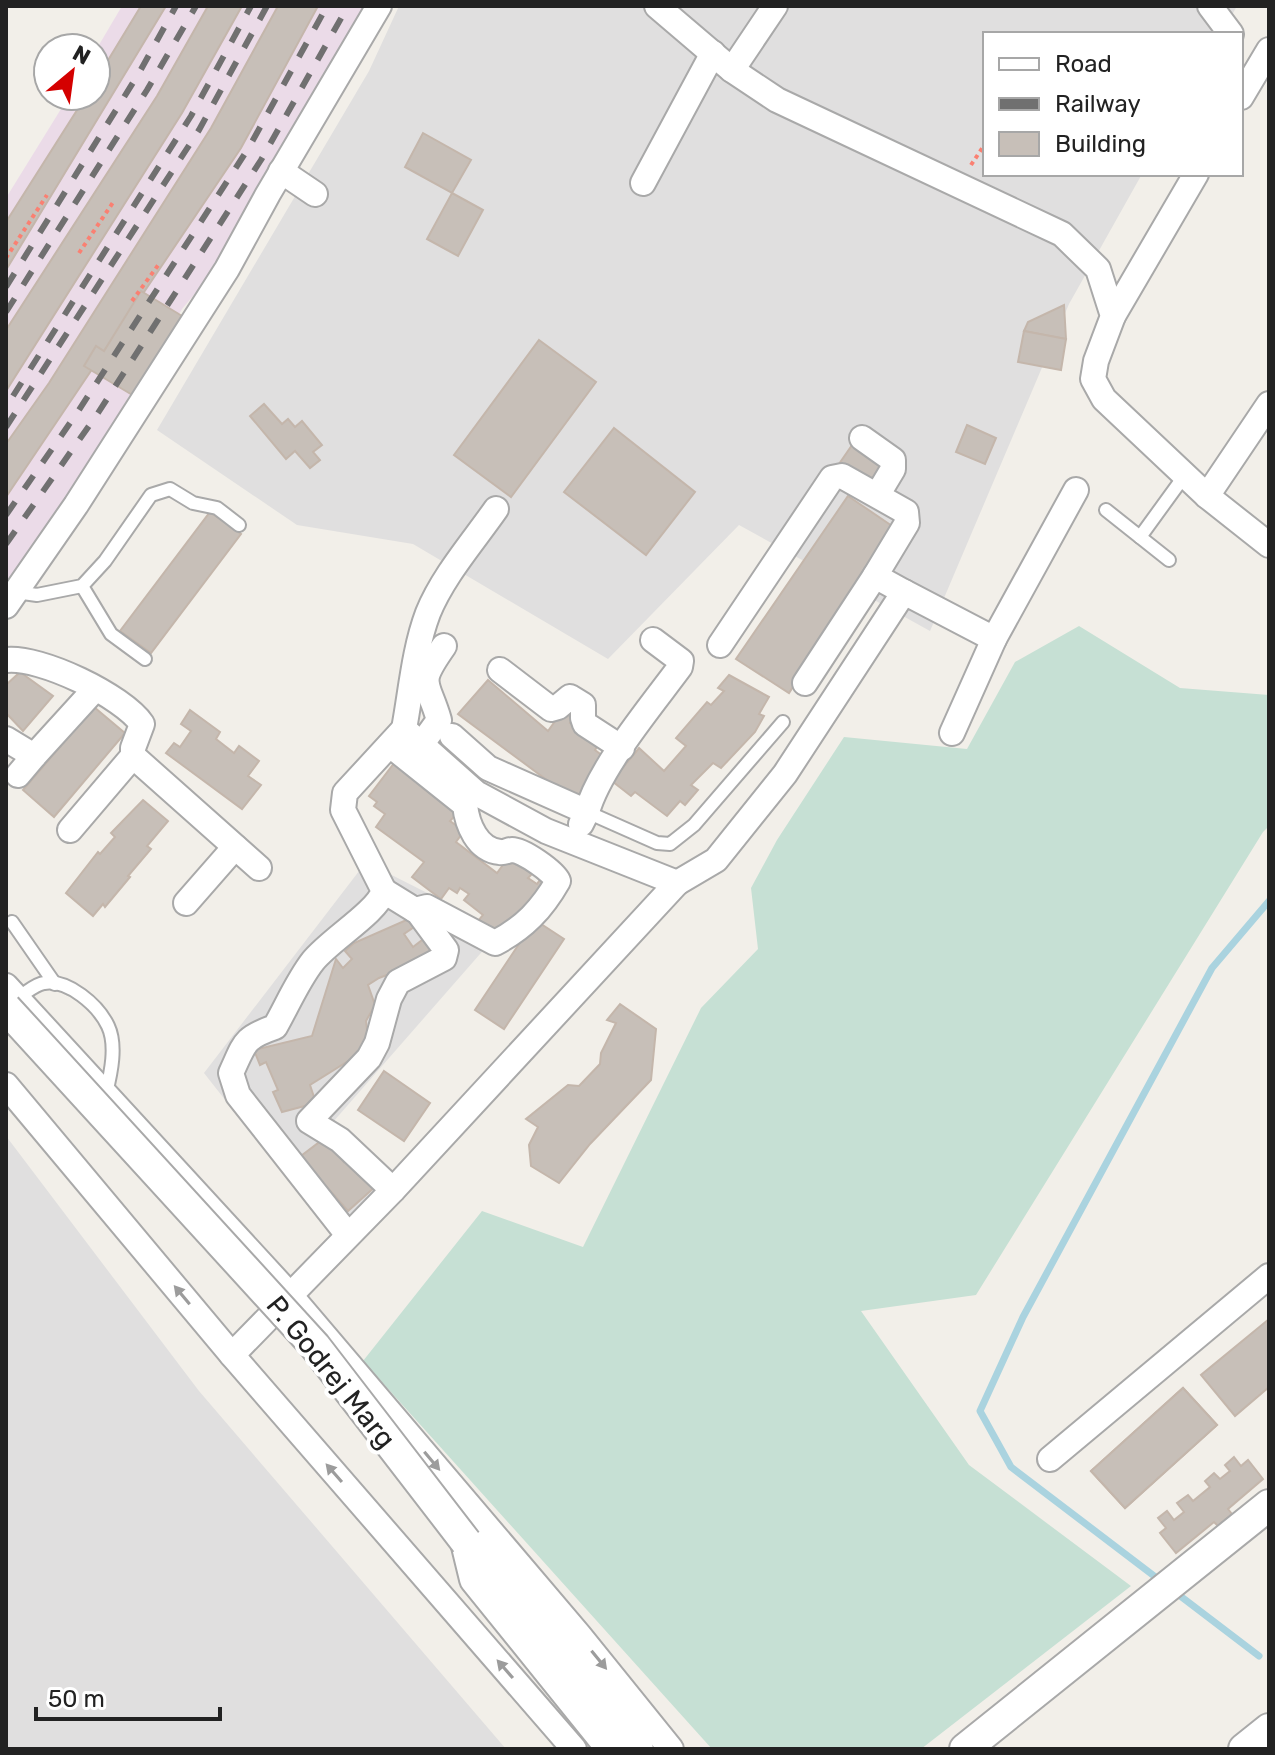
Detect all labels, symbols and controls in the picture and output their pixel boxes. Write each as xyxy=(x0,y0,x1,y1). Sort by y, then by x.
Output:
north arrow xyxy=(32,32,112,112)
legend xyxy=(983,32,1243,176)
text: N xyxy=(68,39,95,71)
text: Road xyxy=(1055,50,1112,78)
text: Railway xyxy=(1055,90,1141,118)
text: Building xyxy=(1055,130,1146,158)
one-way arrow xyxy=(174,1286,191,1306)
street label: P. Godrej Marg xyxy=(260,1289,402,1455)
one-way arrow xyxy=(422,1452,440,1471)
one-way arrow xyxy=(326,1463,344,1482)
one-way arrow xyxy=(591,1650,607,1670)
one-way arrow xyxy=(497,1659,514,1679)
scale bar xyxy=(36,1671,220,1721)
text: 50 m xyxy=(48,1685,105,1713)

